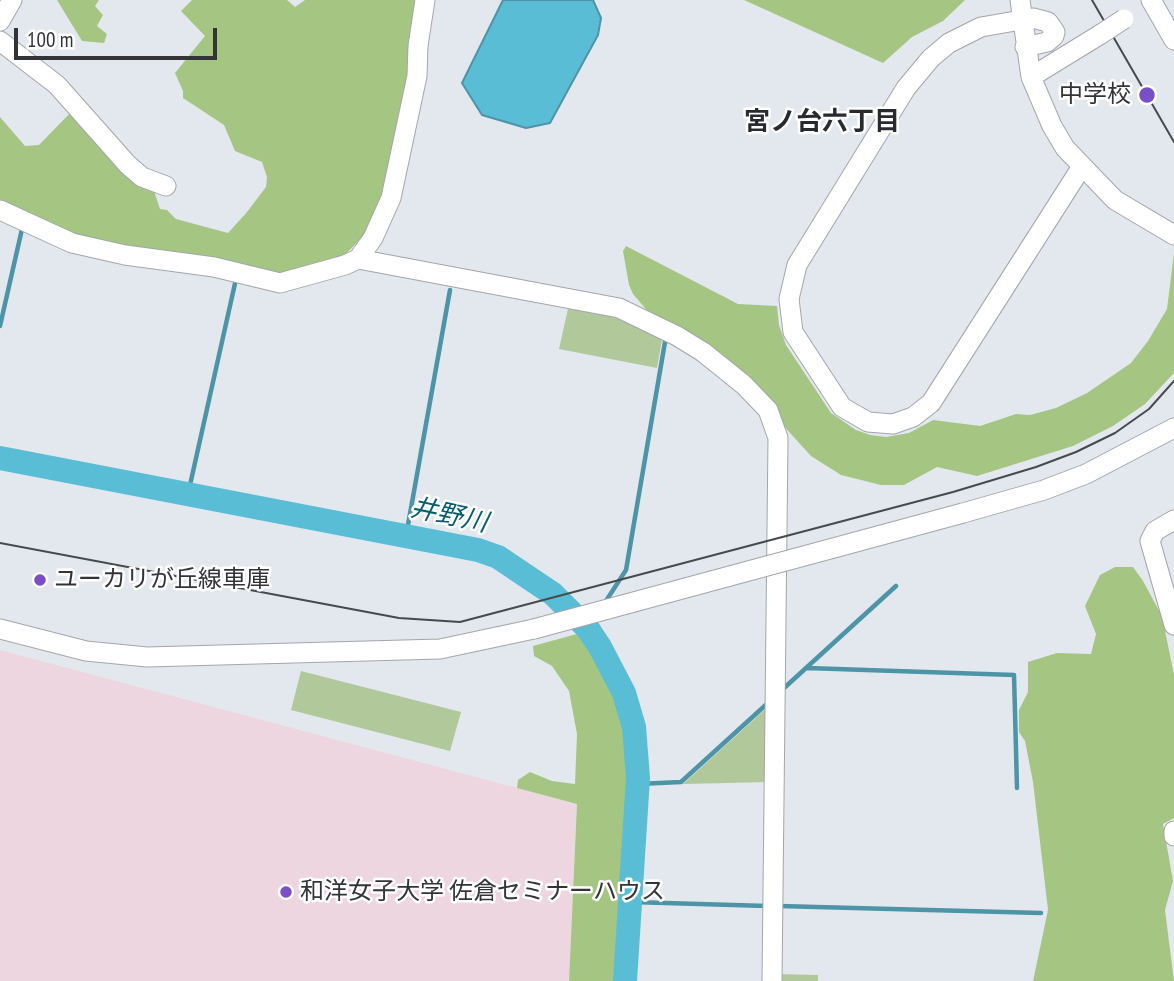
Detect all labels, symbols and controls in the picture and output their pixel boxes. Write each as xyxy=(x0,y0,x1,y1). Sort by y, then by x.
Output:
scale bar xyxy=(18,14,220,58)
text: 100 m xyxy=(27,26,73,53)
place label: 中学校 xyxy=(1059,81,1131,109)
marker: 中学校 xyxy=(1137,85,1157,105)
district label: 宮ノ台六丁目 xyxy=(744,107,900,139)
water label: 井野川 xyxy=(408,493,490,539)
place label: ユーカリが丘線車庫 xyxy=(54,566,270,594)
marker: ユーカリが丘線車庫 xyxy=(32,572,48,588)
place label: 和洋女子大学 佐倉セミナーハウス xyxy=(300,878,665,906)
marker: 和洋女子大学 佐倉セミナーハウス xyxy=(278,884,294,900)

